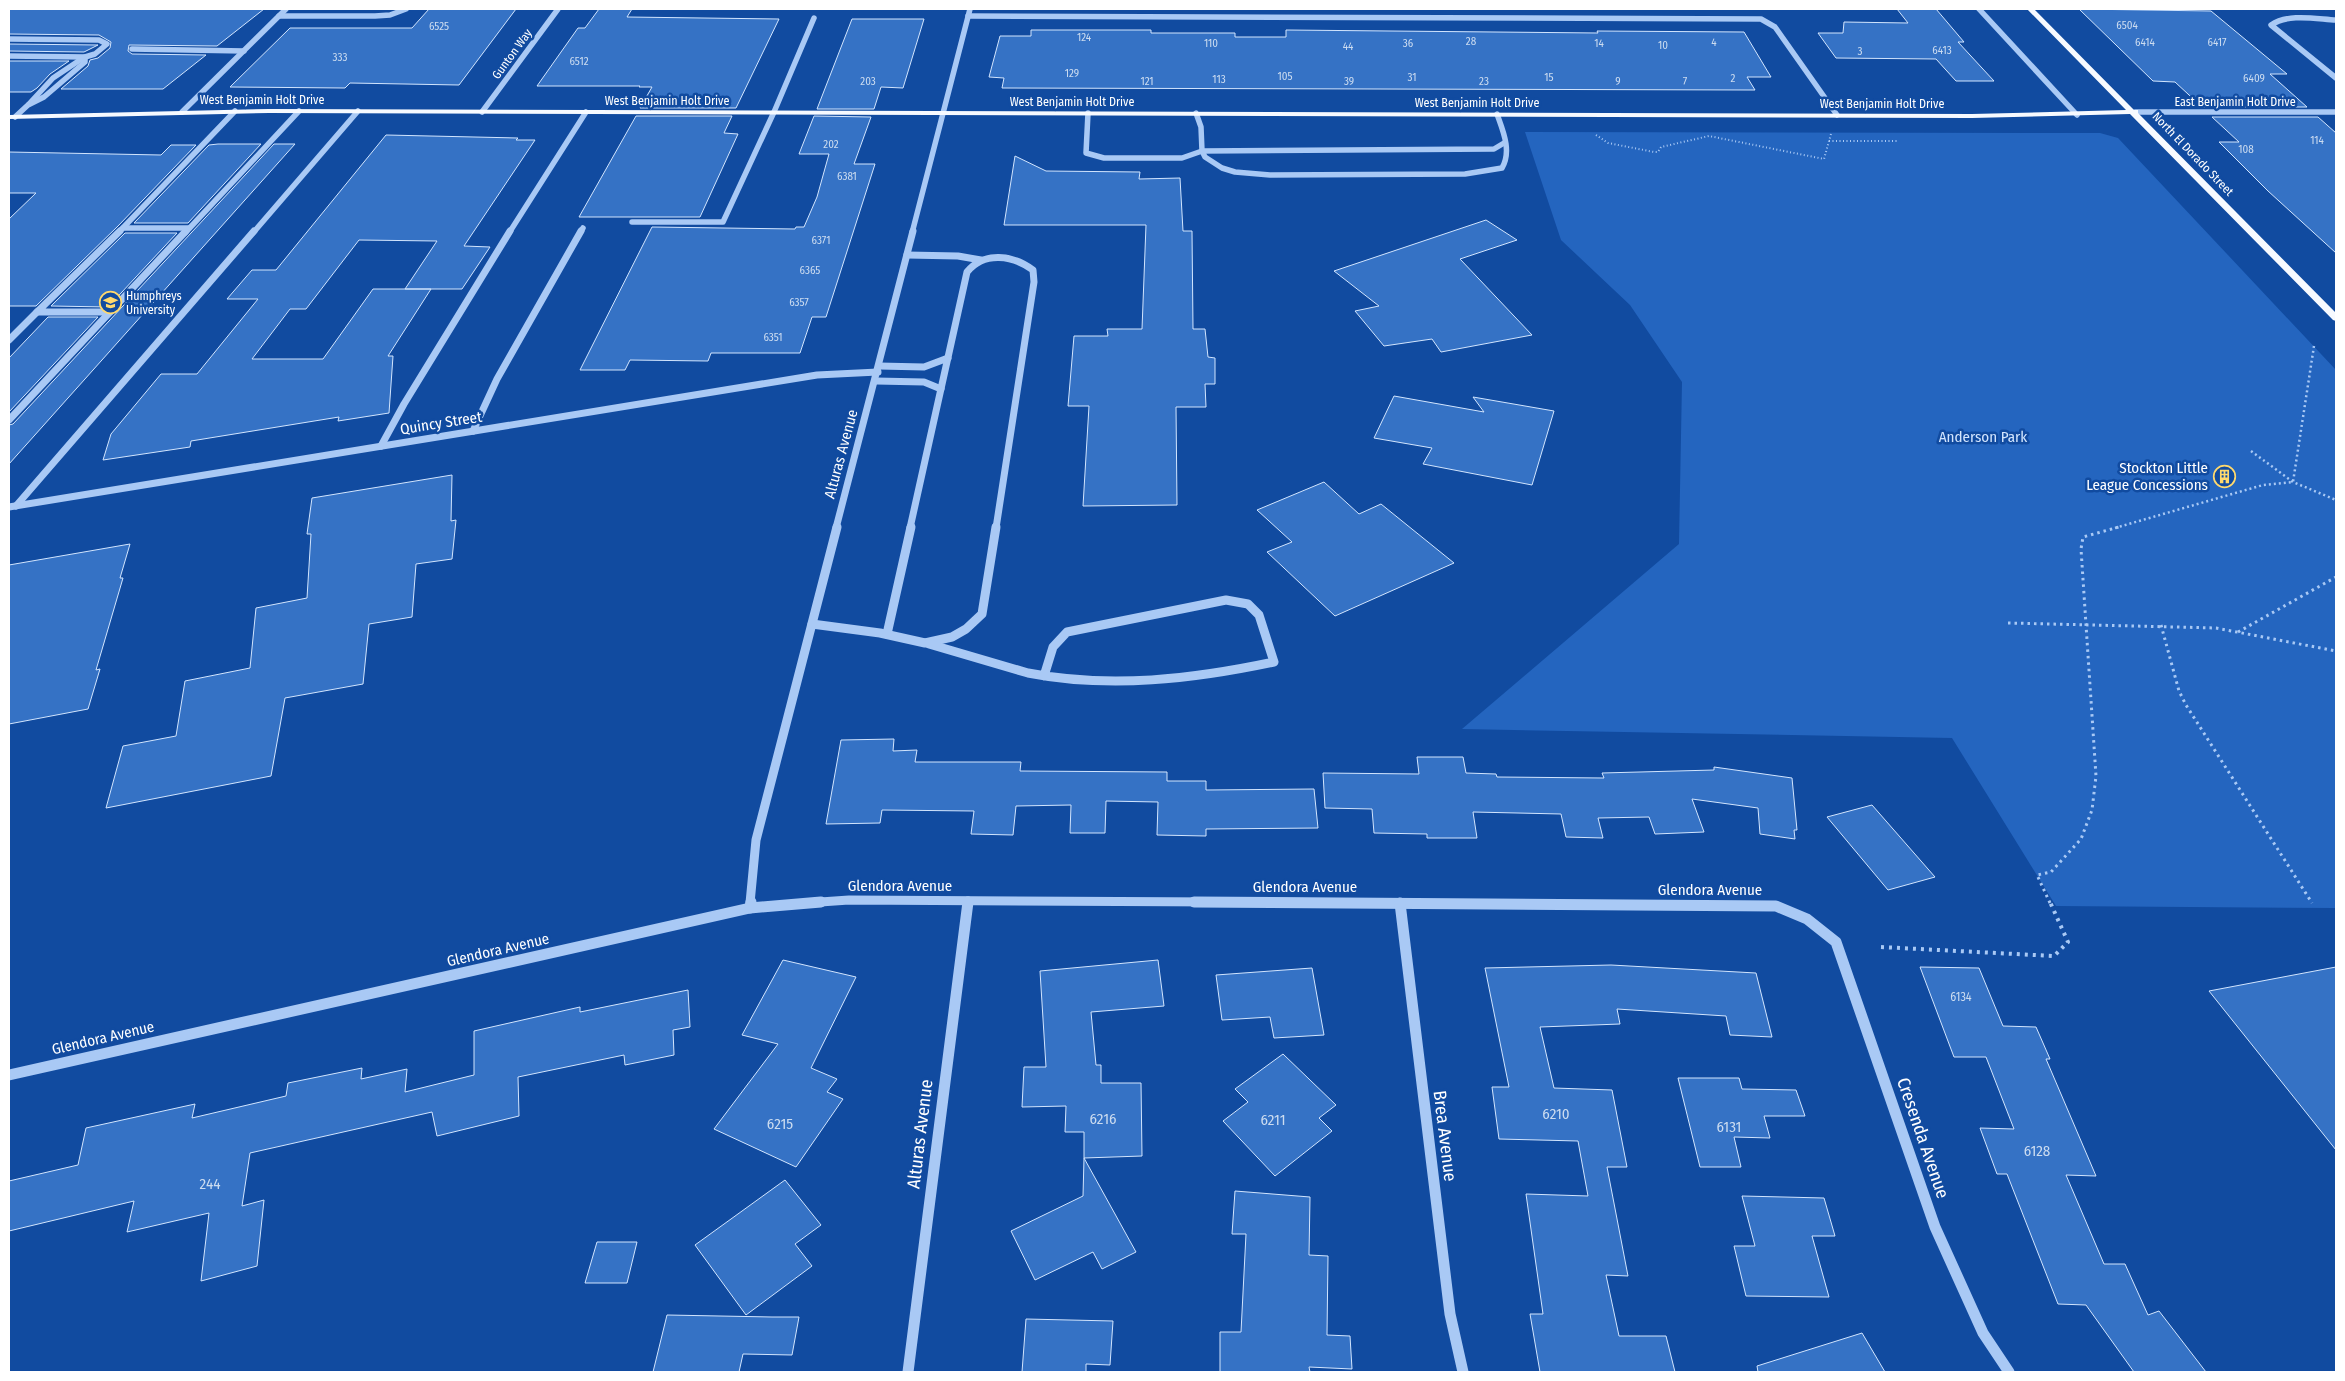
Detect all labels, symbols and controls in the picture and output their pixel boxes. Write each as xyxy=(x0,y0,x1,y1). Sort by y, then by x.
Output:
house number: 6504 xyxy=(2116,19,2138,32)
house number: 6525 xyxy=(429,20,449,33)
street label: Gunton Way xyxy=(489,26,535,82)
house number: 124 xyxy=(1077,31,1092,44)
house number: 28 xyxy=(1466,35,1477,48)
house number: 4 xyxy=(1711,36,1717,49)
house number: 6414 xyxy=(2135,36,2156,49)
house number: 6417 xyxy=(2208,36,2227,49)
house number: 110 xyxy=(1204,37,1218,50)
house number: 36 xyxy=(1403,37,1414,50)
house number: 14 xyxy=(1594,37,1604,50)
house number: 10 xyxy=(1658,39,1668,52)
house number: 44 xyxy=(1343,40,1354,53)
house number: 6413 xyxy=(1932,44,1952,57)
house number: 3 xyxy=(1858,45,1863,58)
house number: 333 xyxy=(333,51,347,64)
house number: 6512 xyxy=(569,55,589,68)
house number: 129 xyxy=(1065,67,1079,80)
house number: 105 xyxy=(1277,70,1293,83)
house number: 31 xyxy=(1408,71,1417,84)
house number: 15 xyxy=(1544,71,1554,84)
house number: 2 xyxy=(1731,72,1736,85)
house number: 6409 xyxy=(2243,72,2265,85)
house number: 113 xyxy=(1212,73,1226,86)
house number: 203 xyxy=(860,75,876,88)
house number: 121 xyxy=(1140,75,1154,88)
house number: 39 xyxy=(1344,75,1354,88)
house number: 23 xyxy=(1479,75,1489,88)
house number: 9 xyxy=(1615,75,1621,88)
house number: 7 xyxy=(1683,75,1688,88)
street label: West Benjamin Holt Drive xyxy=(200,93,324,107)
street label: West Benjamin Holt Drive xyxy=(605,94,729,108)
street label: West Benjamin Holt Drive xyxy=(1010,95,1134,109)
street label: East Benjamin Holt Drive xyxy=(2174,95,2296,109)
street label: West Benjamin Holt Drive xyxy=(1415,96,1539,110)
street label: West Benjamin Holt Drive xyxy=(1820,97,1944,111)
street label: North El Dorado Street xyxy=(2150,109,2236,199)
house number: 114 xyxy=(2310,134,2325,147)
house number: 202 xyxy=(823,138,839,151)
house number: 108 xyxy=(2238,143,2254,156)
house number: 6381 xyxy=(837,170,857,183)
house number: 6371 xyxy=(812,234,830,247)
house number: 6365 xyxy=(800,264,820,277)
place label: Humphreys University xyxy=(126,289,182,317)
school or university icon: Humphreys University xyxy=(98,291,122,315)
house number: 6357 xyxy=(789,296,809,309)
house number: 6351 xyxy=(763,331,783,344)
street label: Alturas Avenue xyxy=(820,407,862,501)
street label: Quincy Street xyxy=(399,408,483,438)
park label: Anderson Park xyxy=(1939,428,2027,446)
place label: Stockton Little League Concessions xyxy=(2086,459,2208,494)
building icon: Stockton Little League Concessions xyxy=(2212,465,2236,489)
street label: Glendora Avenue xyxy=(848,877,952,895)
street label: Glendora Avenue xyxy=(1253,878,1357,896)
street label: Glendora Avenue xyxy=(1658,881,1762,899)
street label: Glendora Avenue xyxy=(445,929,551,971)
house number: 6134 xyxy=(1950,990,1972,1004)
street label: Glendora Avenue xyxy=(50,1017,156,1059)
street label: Cresenda Avenue xyxy=(1892,1075,1954,1201)
street label: Alturas Avenue xyxy=(902,1078,938,1190)
street label: Brea Avenue xyxy=(1429,1089,1462,1183)
house number: 6210 xyxy=(1542,1105,1570,1123)
house number: 6216 xyxy=(1090,1110,1116,1128)
house number: 6211 xyxy=(1260,1111,1286,1129)
house number: 6215 xyxy=(767,1115,793,1133)
house number: 6131 xyxy=(1717,1118,1741,1136)
house number: 6128 xyxy=(2024,1142,2050,1160)
house number: 244 xyxy=(200,1175,220,1193)

